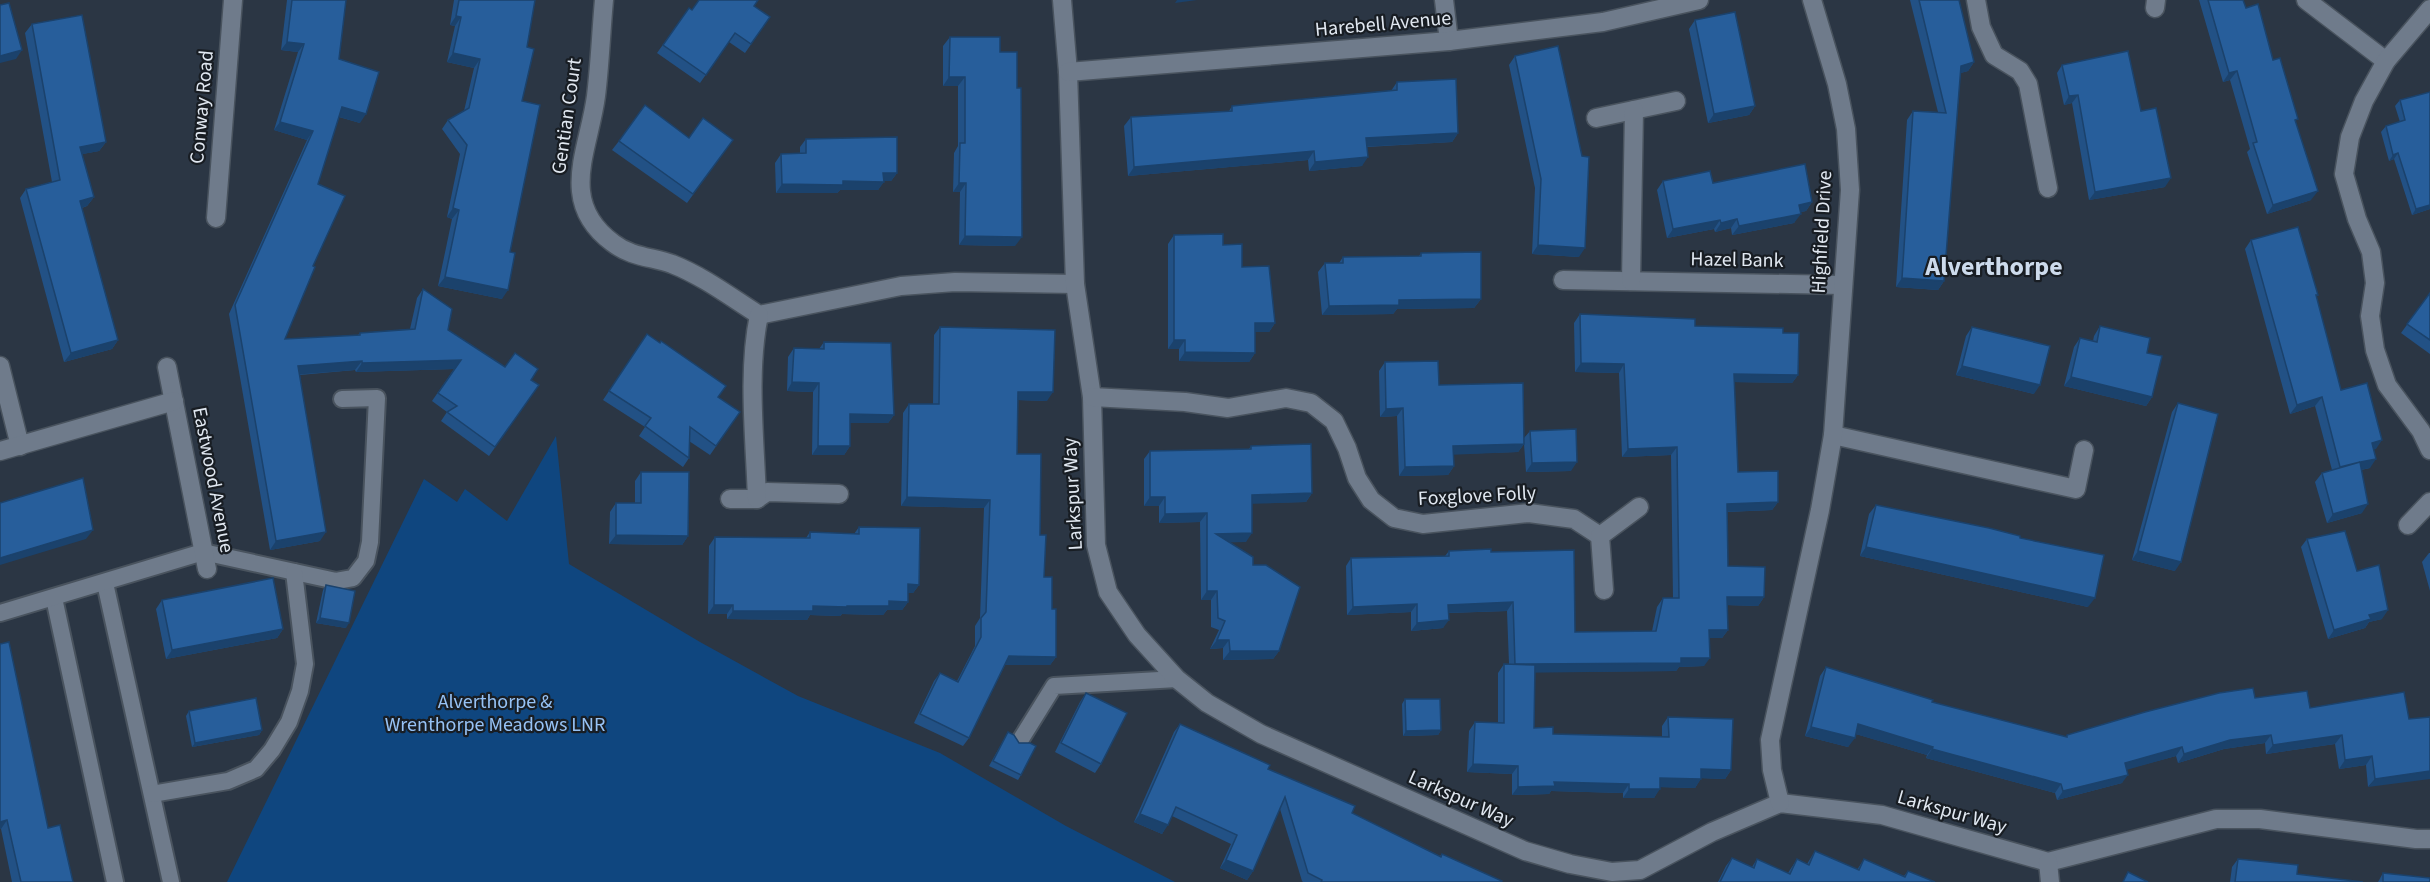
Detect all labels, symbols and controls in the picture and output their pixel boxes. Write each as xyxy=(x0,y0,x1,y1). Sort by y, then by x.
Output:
street label: Harebell Avenue xyxy=(1314,4,1452,44)
street label: Conway Road xyxy=(183,49,221,165)
street label: Gentian Court xyxy=(545,56,589,176)
street label: Highfield Drive xyxy=(1805,170,1839,294)
street label: Hazel Bank xyxy=(1690,245,1784,275)
district label: Alverthorpe xyxy=(1924,248,2063,285)
street label: Eastwood Avenue xyxy=(185,405,241,555)
street label: Larkspur Way xyxy=(1056,436,1090,551)
street label: Foxglove Folly xyxy=(1417,479,1537,513)
park label: Alverthorpe & Wrenthorpe Meadows LNR xyxy=(385,688,605,739)
street label: Larkspur Way xyxy=(1404,763,1519,835)
street label: Larkspur Way xyxy=(1894,783,2011,841)

